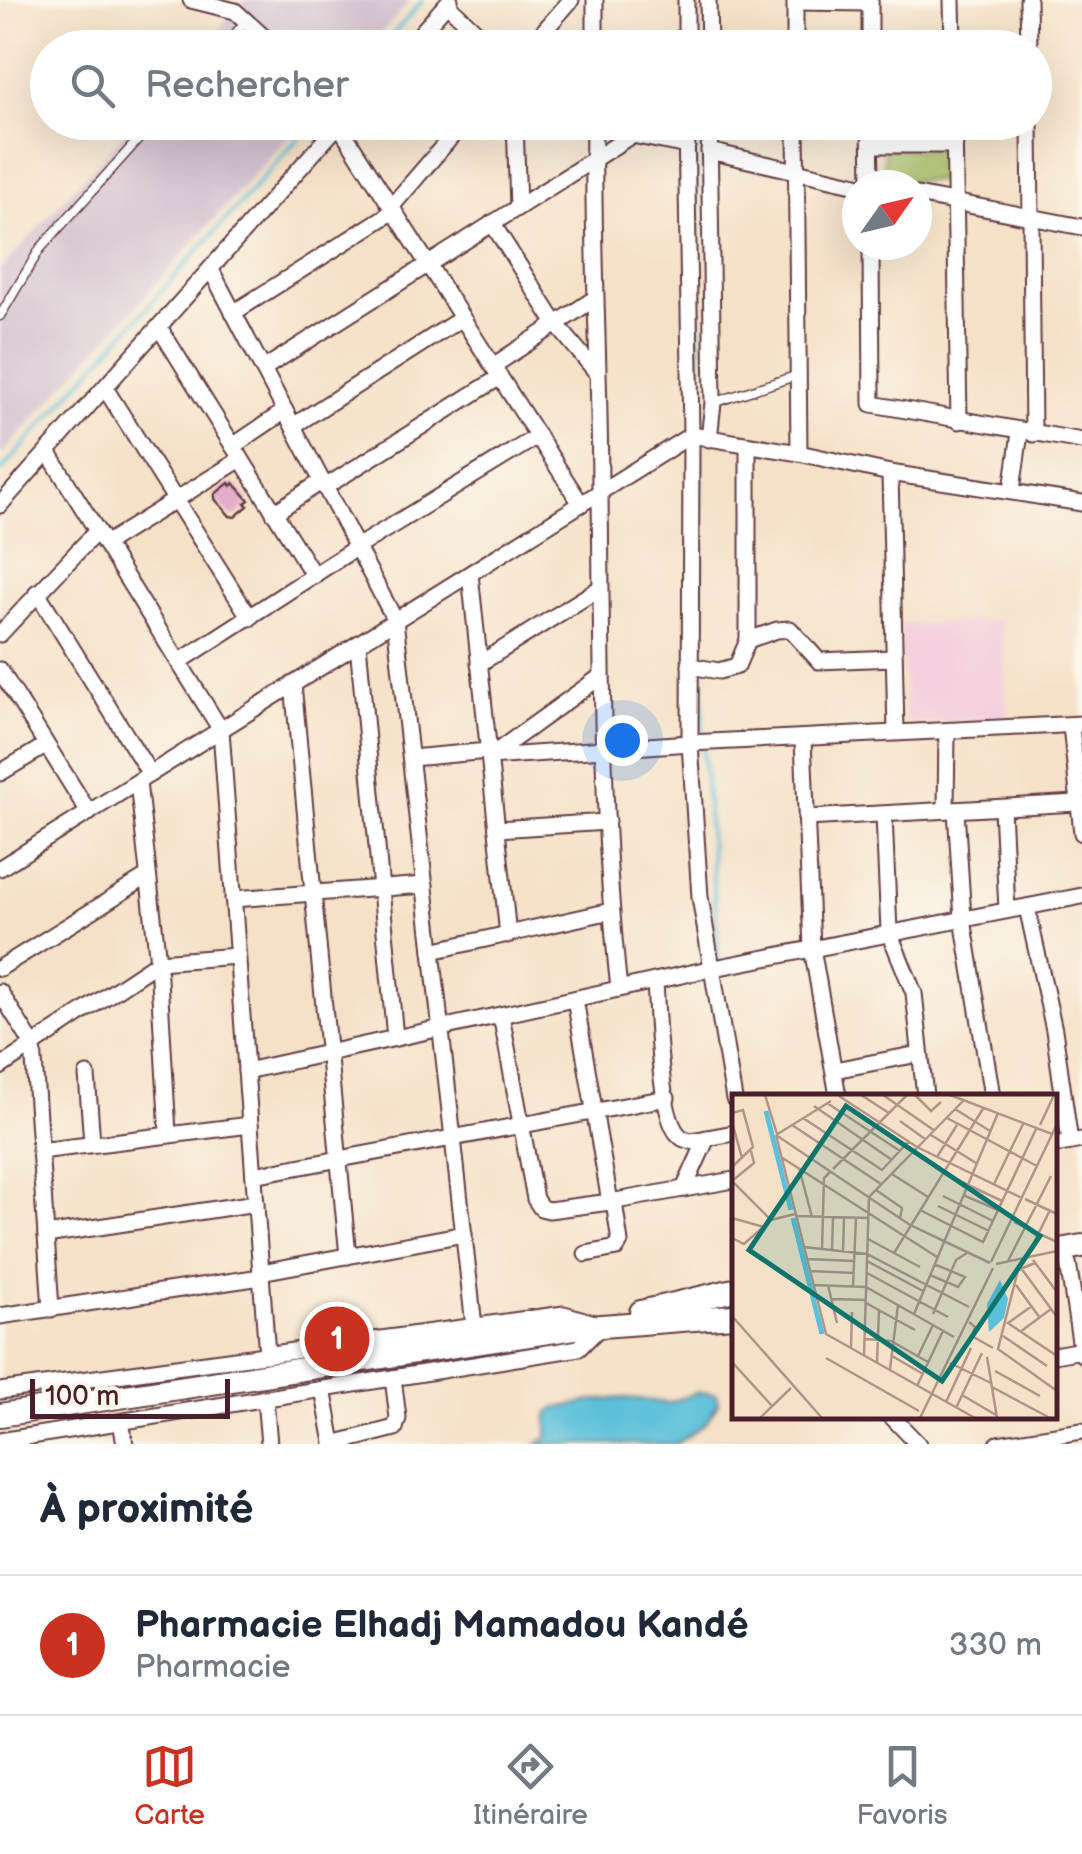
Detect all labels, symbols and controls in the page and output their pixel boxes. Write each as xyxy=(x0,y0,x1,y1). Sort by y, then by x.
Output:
search box xyxy=(30,30,1052,140)
icon: search xyxy=(65,58,120,113)
text: Rechercher xyxy=(145,63,349,108)
north arrow xyxy=(842,170,932,260)
your location xyxy=(597,715,648,766)
inset map xyxy=(732,1094,1057,1419)
pin: 1 xyxy=(304,1302,370,1376)
scale bar xyxy=(30,1374,230,1418)
text: 100 m xyxy=(45,1380,119,1413)
text: À proximité xyxy=(40,1484,253,1535)
text: Pharmacie Elhadj Mamadou Kandé xyxy=(135,1603,749,1648)
text: 1 xyxy=(66,1626,79,1665)
text: 330 m xyxy=(949,1626,1042,1665)
text: Pharmacie xyxy=(135,1648,291,1687)
tab: Carte xyxy=(134,1739,205,1832)
tab: Itinéraire xyxy=(473,1739,588,1832)
tab: Favoris xyxy=(856,1739,948,1832)

